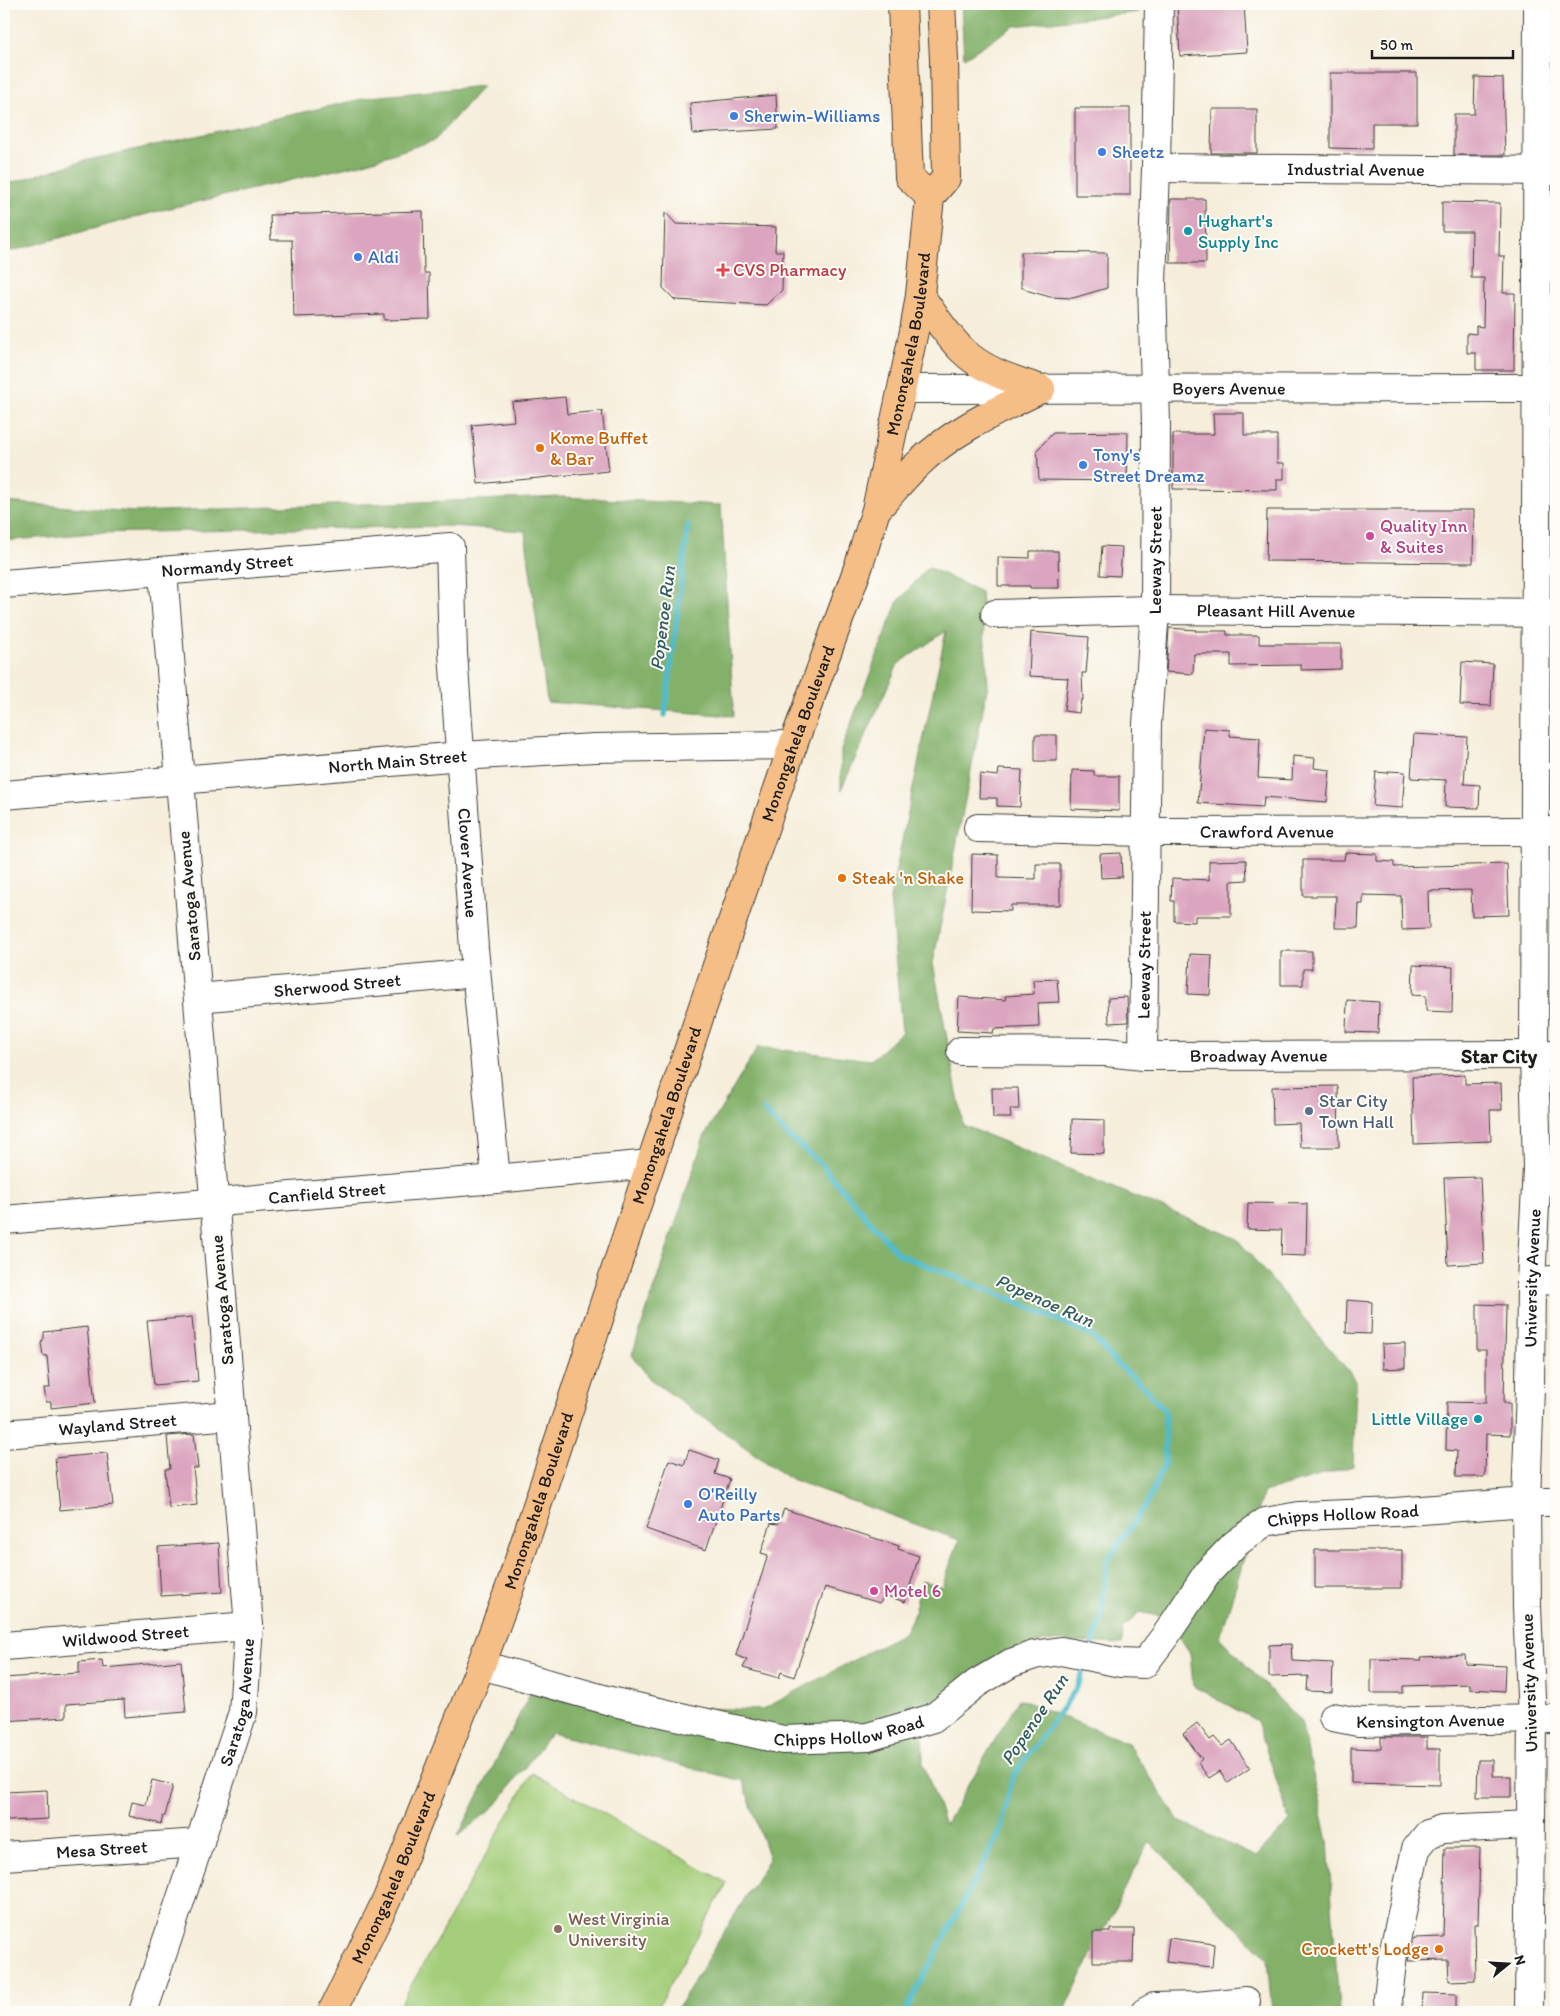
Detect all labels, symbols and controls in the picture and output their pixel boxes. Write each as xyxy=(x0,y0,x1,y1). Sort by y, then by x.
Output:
scale bar xyxy=(1372,28,1514,60)
text: 50 m xyxy=(1380,36,1413,54)
place label: Sherwin-Williams xyxy=(744,105,880,127)
marker: Sherwin-Williams xyxy=(728,110,740,122)
place label: Sheetz xyxy=(1112,141,1165,163)
marker: Sheetz xyxy=(1096,146,1108,158)
street label: Industrial Avenue xyxy=(1287,158,1425,181)
place label: Hughart's Supply Inc xyxy=(1198,210,1279,253)
marker: Hughart's Supply Inc xyxy=(1182,225,1194,237)
place label: Aldi xyxy=(368,246,399,268)
marker: Aldi xyxy=(352,251,364,263)
street label: Monongahela Boulevard xyxy=(881,251,935,438)
place label: CVS Pharmacy xyxy=(733,259,847,281)
marker: CVS Pharmacy xyxy=(717,264,729,276)
street label: Boyers Avenue xyxy=(1172,377,1286,400)
place label: Kome Buffet & Bar xyxy=(550,427,648,470)
marker: Kome Buffet & Bar xyxy=(534,442,546,454)
place label: Tony's Street Dreamz xyxy=(1093,444,1205,487)
marker: Tony's Street Dreamz xyxy=(1077,459,1089,471)
street label: Leeway Street xyxy=(1144,506,1167,615)
place label: Quality Inn & Suites xyxy=(1380,515,1468,558)
marker: Quality Inn & Suites xyxy=(1364,530,1376,542)
street label: Normandy Street xyxy=(160,549,294,582)
water label: Popenoe Run xyxy=(645,564,680,671)
street label: Pleasant Hill Avenue xyxy=(1196,599,1356,622)
street label: Monongahela Boulevard xyxy=(756,642,840,825)
street label: North Main Street xyxy=(327,745,468,778)
street label: Clover Avenue xyxy=(453,807,483,919)
street label: Crawford Avenue xyxy=(1200,821,1334,843)
street label: Saratoga Avenue xyxy=(172,830,206,962)
place label: Steak 'n Shake xyxy=(852,867,964,889)
marker: Steak 'n Shake xyxy=(836,872,848,884)
street label: Leeway Street xyxy=(1132,910,1156,1019)
street label: Sherwood Street xyxy=(273,969,402,1002)
street label: Monongahela Boulevard xyxy=(627,1024,706,1207)
district label: Star City xyxy=(1461,1044,1538,1069)
street label: Broadway Avenue xyxy=(1190,1045,1328,1067)
place label: Star City Town Hall xyxy=(1319,1090,1394,1133)
marker: Star City Town Hall xyxy=(1303,1105,1315,1117)
street label: Canfield Street xyxy=(267,1177,387,1209)
street label: University Avenue xyxy=(1519,1208,1546,1348)
street label: Saratoga Avenue xyxy=(205,1234,239,1366)
water label: Popenoe Run xyxy=(992,1269,1098,1332)
place label: Little Village xyxy=(1371,1408,1468,1430)
street label: Wayland Street xyxy=(58,1409,178,1440)
street label: Monongahela Boulevard xyxy=(499,1409,578,1592)
marker: Little Village xyxy=(1472,1413,1484,1425)
place label: O'Reilly Auto Parts xyxy=(698,1483,780,1526)
marker: O'Reilly Auto Parts xyxy=(682,1498,694,1510)
street label: Chipps Hollow Road xyxy=(1265,1499,1420,1532)
place label: Motel 6 xyxy=(884,1580,941,1602)
marker: Motel 6 xyxy=(868,1585,880,1597)
street label: University Avenue xyxy=(1516,1613,1542,1753)
street label: Wildwood Street xyxy=(61,1620,190,1652)
street label: Saratoga Avenue xyxy=(215,1637,259,1769)
water label: Popenoe Run xyxy=(996,1669,1073,1769)
street label: Kensington Avenue xyxy=(1356,1709,1505,1733)
street label: Chipps Hollow Road xyxy=(771,1710,927,1751)
street label: Monongahela Boulevard xyxy=(346,1788,440,1967)
street label: Mesa Street xyxy=(55,1835,149,1864)
place label: West Virginia University xyxy=(568,1908,670,1951)
marker: West Virginia University xyxy=(552,1923,564,1935)
place label: Crockett's Lodge xyxy=(1301,1938,1429,1960)
north arrow xyxy=(1482,1938,1532,1988)
marker: Crockett's Lodge xyxy=(1433,1943,1445,1955)
text: N xyxy=(1510,1953,1529,1967)

